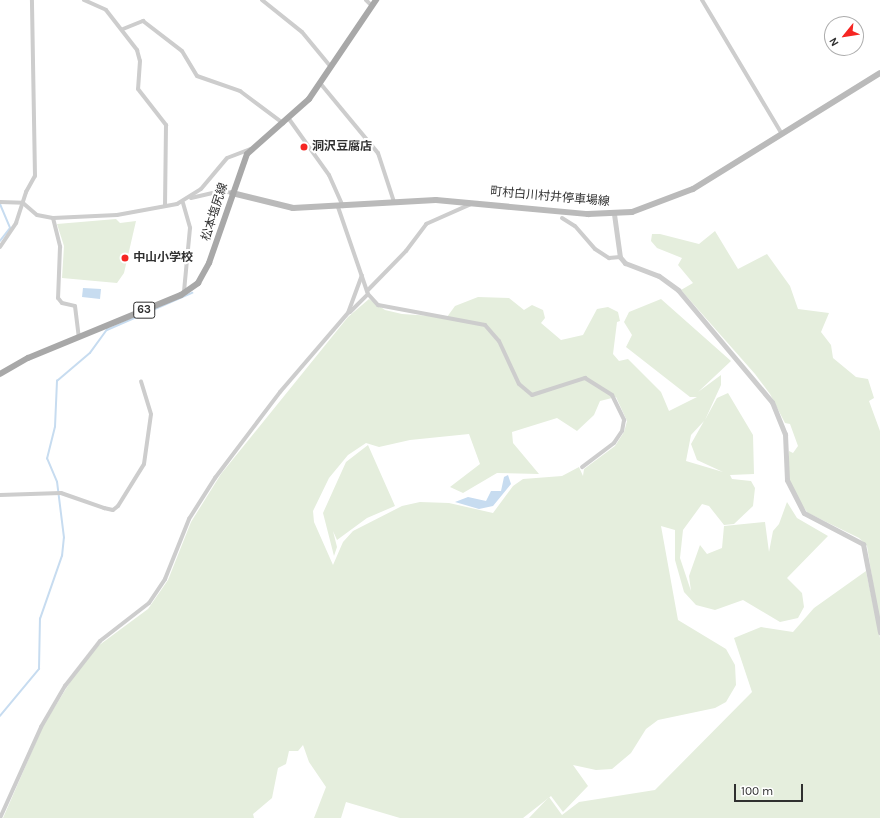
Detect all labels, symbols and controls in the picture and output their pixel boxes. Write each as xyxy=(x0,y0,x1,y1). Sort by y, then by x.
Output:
north arrow xyxy=(824,16,864,56)
text: N xyxy=(826,35,842,48)
place label: 洞沢豆腐店 xyxy=(312,140,372,154)
marker: 洞沢豆腐店 xyxy=(299,142,309,152)
street label: 松本塩尻線 xyxy=(199,181,231,243)
street label: 町村白川村井停車場線 xyxy=(490,185,610,209)
place label: 中山小学校 xyxy=(133,251,193,265)
marker: 中山小学校 xyxy=(120,253,130,263)
road number: 63 xyxy=(133,301,155,319)
scale bar xyxy=(736,776,805,802)
text: 100 m xyxy=(741,784,773,798)

